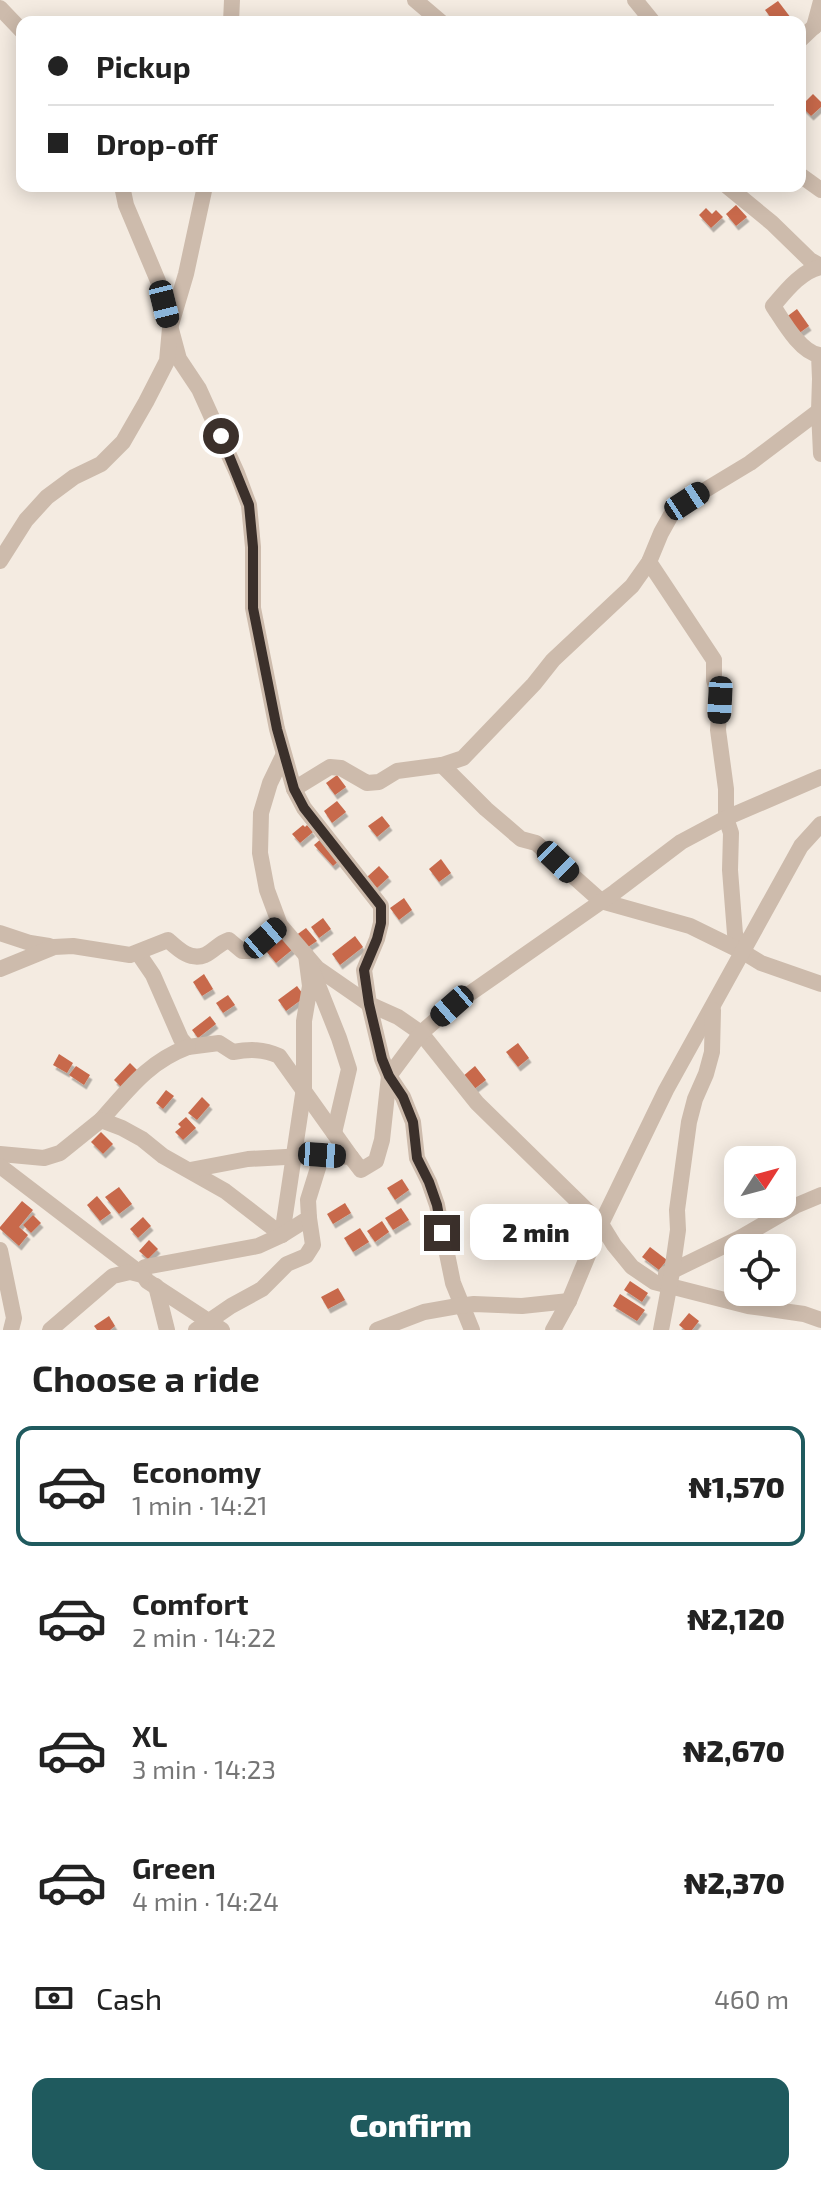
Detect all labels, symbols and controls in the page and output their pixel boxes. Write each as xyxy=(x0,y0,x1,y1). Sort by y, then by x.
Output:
text: Pickup xyxy=(96,48,191,84)
text: Drop-off xyxy=(96,125,218,161)
car xyxy=(147,278,181,330)
route start xyxy=(203,418,239,454)
car xyxy=(660,478,714,524)
car xyxy=(707,675,733,725)
car xyxy=(532,837,584,887)
car xyxy=(239,913,291,963)
car xyxy=(426,981,478,1031)
car xyxy=(297,1141,347,1169)
north arrow xyxy=(724,1146,796,1218)
map controls xyxy=(724,1146,796,1306)
callout: 2 min xyxy=(470,1205,602,1261)
route end xyxy=(424,1215,460,1251)
text: 2 min xyxy=(502,1216,570,1247)
button: locate xyxy=(724,1234,796,1306)
text: Choose a ride xyxy=(32,1356,260,1399)
icon: car xyxy=(36,1450,108,1522)
text: Economy xyxy=(132,1453,261,1489)
text: ₦1,570 xyxy=(688,1468,785,1504)
text: 1 min · 14:21 xyxy=(132,1489,268,1520)
icon: car xyxy=(36,1582,108,1654)
text: Comfort xyxy=(132,1585,249,1621)
text: ₦2,120 xyxy=(687,1600,785,1636)
text: 2 min · 14:22 xyxy=(132,1621,276,1652)
icon: car xyxy=(36,1714,108,1786)
text: XL xyxy=(132,1717,167,1753)
text: ₦2,670 xyxy=(683,1732,785,1768)
text: 3 min · 14:23 xyxy=(132,1753,276,1784)
icon: car xyxy=(36,1846,108,1918)
text: Green xyxy=(132,1849,216,1885)
text: ₦2,370 xyxy=(684,1864,785,1900)
text: 4 min · 14:24 xyxy=(132,1885,279,1916)
icon: cash xyxy=(32,1976,76,2020)
text: Cash xyxy=(96,1980,162,2016)
text: 460 m xyxy=(714,1983,789,2014)
button: Confirm xyxy=(32,2078,789,2170)

